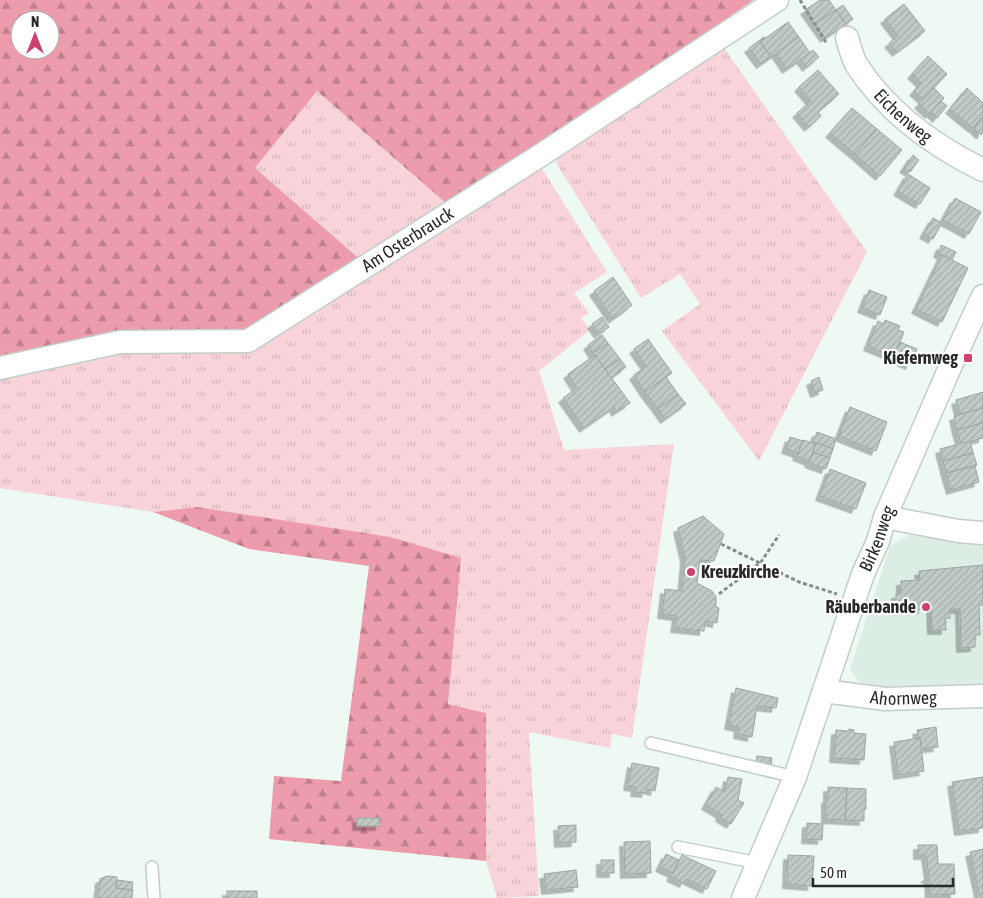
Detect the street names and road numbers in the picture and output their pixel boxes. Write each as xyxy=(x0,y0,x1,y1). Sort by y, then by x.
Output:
street label: Eichenweg xyxy=(870,85,936,147)
street label: Am Osterbrauck xyxy=(358,202,457,276)
street label: Birkenweg xyxy=(855,502,899,575)
street label: Ahornweg xyxy=(869,686,937,709)

